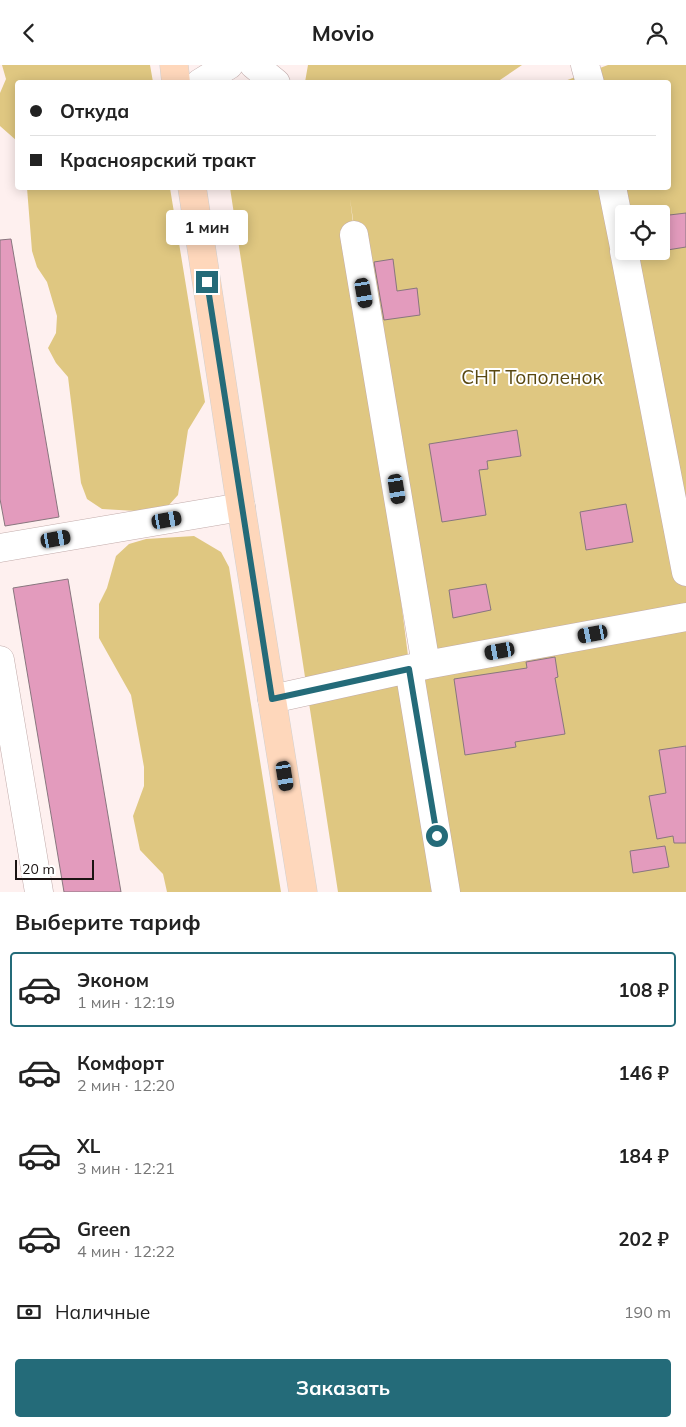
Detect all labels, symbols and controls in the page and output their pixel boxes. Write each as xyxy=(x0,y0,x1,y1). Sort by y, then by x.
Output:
icon: back xyxy=(15,19,43,47)
text: Movio xyxy=(312,19,374,47)
icon: person xyxy=(643,19,671,47)
text: Откуда xyxy=(60,99,129,123)
text: Красноярский тракт xyxy=(60,148,256,172)
map controls xyxy=(615,205,670,260)
button: locate xyxy=(615,205,670,260)
callout: 1 мин xyxy=(166,209,248,245)
text: 1 мин xyxy=(185,217,229,237)
route end xyxy=(196,271,218,293)
car xyxy=(354,277,373,309)
park label: СНТ Тополенок xyxy=(461,365,604,389)
car xyxy=(387,473,406,505)
car xyxy=(150,510,183,530)
car xyxy=(39,529,72,549)
car xyxy=(576,624,609,644)
car xyxy=(483,641,516,661)
car xyxy=(275,760,294,792)
route start xyxy=(426,825,448,847)
scale bar xyxy=(15,857,94,880)
text: 20 m xyxy=(22,860,55,878)
text: Выберите тариф xyxy=(15,908,201,936)
icon: car xyxy=(17,967,62,1012)
text: Эконом xyxy=(77,968,149,992)
text: 108 ₽ xyxy=(618,978,669,1002)
text: 1 мин · 12:19 xyxy=(77,992,175,1012)
icon: car xyxy=(17,1050,62,1095)
text: Комфорт xyxy=(77,1051,164,1075)
text: 146 ₽ xyxy=(618,1061,669,1085)
text: 2 мин · 12:20 xyxy=(77,1075,175,1095)
icon: car xyxy=(17,1133,62,1178)
text: XL xyxy=(77,1134,100,1158)
text: 184 ₽ xyxy=(618,1144,669,1168)
text: 3 мин · 12:21 xyxy=(77,1158,175,1178)
icon: car xyxy=(17,1216,62,1261)
text: Green xyxy=(77,1217,131,1241)
text: 202 ₽ xyxy=(618,1227,669,1251)
text: 4 мин · 12:22 xyxy=(77,1241,175,1261)
icon: cash xyxy=(15,1298,43,1326)
text: Наличные xyxy=(55,1300,150,1324)
text: 190 m xyxy=(624,1302,671,1322)
button: Заказать xyxy=(15,1359,671,1417)

